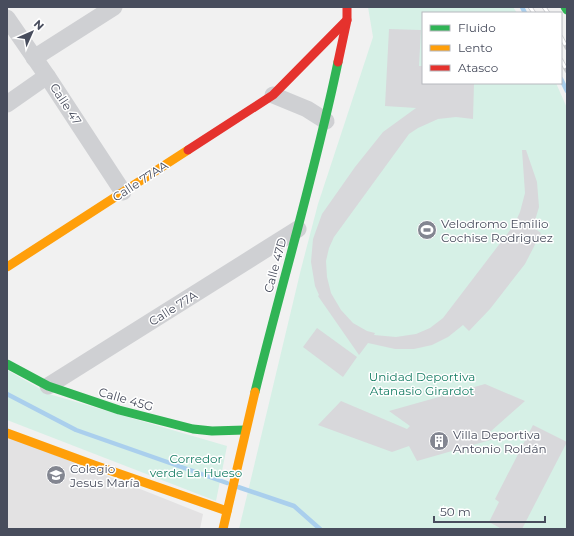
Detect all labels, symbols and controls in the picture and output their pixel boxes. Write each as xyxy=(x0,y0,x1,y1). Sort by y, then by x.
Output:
north arrow xyxy=(12,12,52,52)
legend xyxy=(422,12,562,84)
text: N xyxy=(31,17,47,33)
text: Fluido xyxy=(458,20,496,35)
text: Lento xyxy=(458,40,493,55)
text: Atasco xyxy=(458,60,498,75)
street label: Calle 47 xyxy=(47,80,85,128)
street label: Calle 77AA xyxy=(109,157,171,204)
place label: Velodromo Emilio Cochise Rodriguez xyxy=(441,216,553,245)
sports icon: Velodromo Emilio Cochise Rodriguez xyxy=(416,219,438,241)
street label: Calle 47D xyxy=(260,236,290,294)
street label: Calle 77A xyxy=(146,287,200,329)
park label: Unidad Deportiva Atanasio Girardot xyxy=(369,369,475,398)
street label: Calle 45G xyxy=(97,384,155,414)
place label: Villa Deportiva Antonio Roldán xyxy=(453,427,547,456)
building icon: Villa Deportiva Antonio Roldán xyxy=(428,430,450,452)
park label: Corredor verde La Hueso xyxy=(150,451,242,480)
place label: Colegio Jesus María xyxy=(69,461,140,490)
school or university icon: Colegio Jesus María xyxy=(45,464,67,486)
scale bar xyxy=(434,498,545,524)
text: 50 m xyxy=(440,504,471,519)

